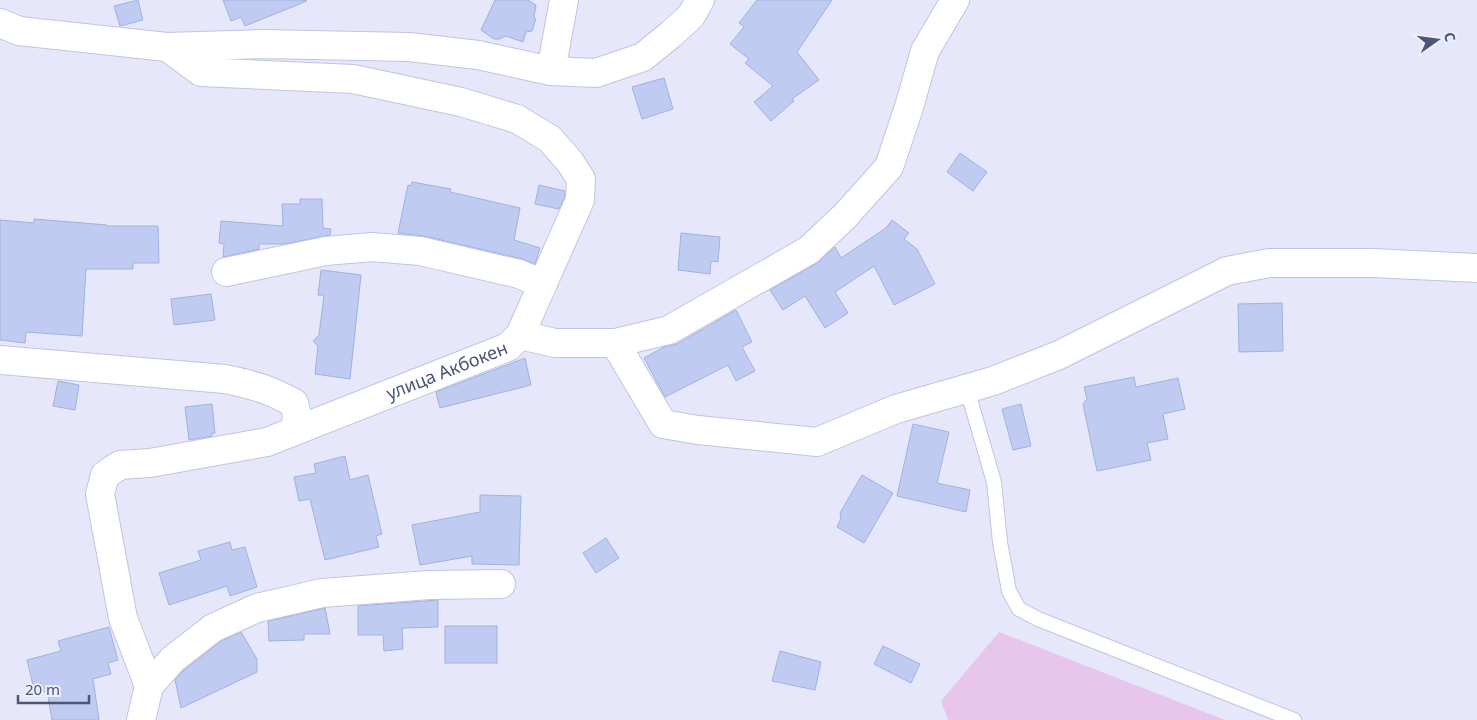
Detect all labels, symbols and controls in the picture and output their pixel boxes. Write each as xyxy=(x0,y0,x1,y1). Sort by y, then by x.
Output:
north arrow xyxy=(1412,15,1462,65)
text: С xyxy=(1440,30,1460,43)
street label: улица Акбокен xyxy=(383,335,511,405)
scale bar xyxy=(18,672,89,704)
text: 20 m xyxy=(25,679,60,699)

